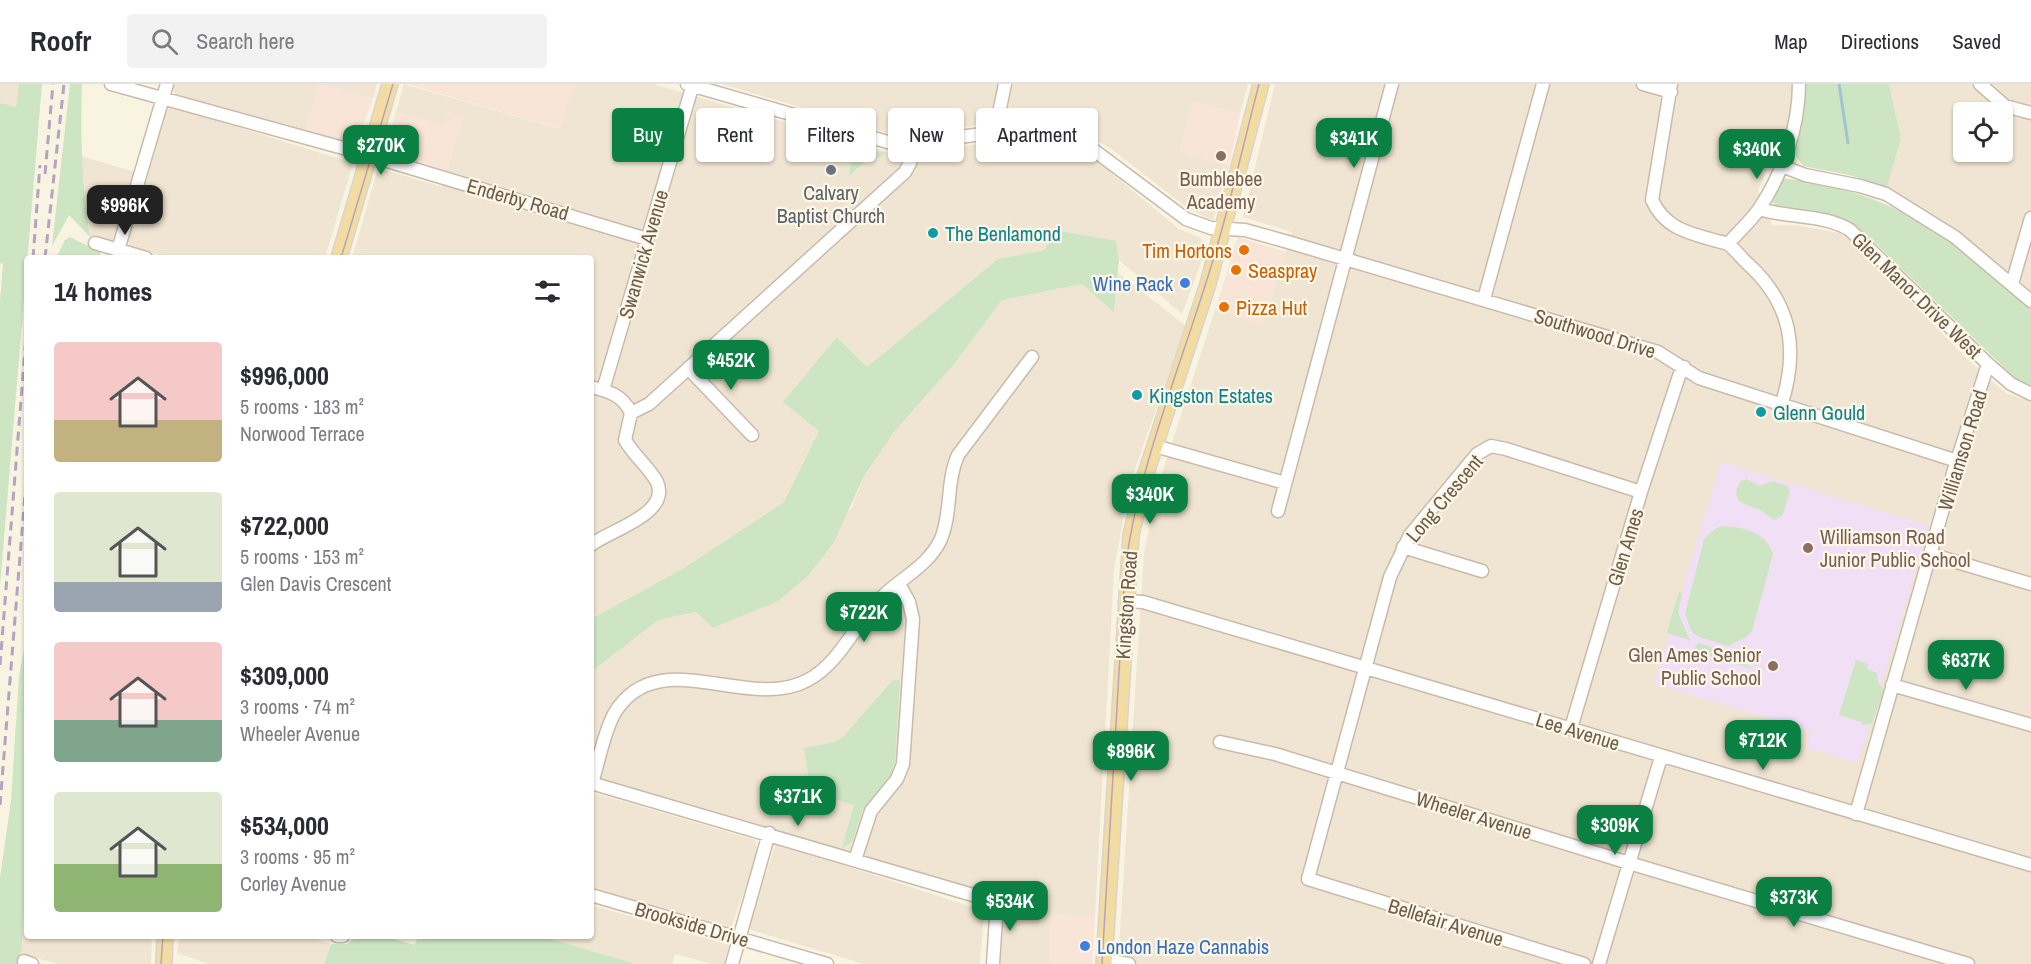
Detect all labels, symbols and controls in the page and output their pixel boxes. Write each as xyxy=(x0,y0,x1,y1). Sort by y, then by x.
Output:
search box xyxy=(127,14,547,68)
text: Roofr xyxy=(30,22,91,60)
icon: search xyxy=(148,25,181,58)
text: Search here xyxy=(196,26,295,56)
text: Map xyxy=(1774,27,1808,56)
text: Directions xyxy=(1841,27,1919,56)
text: Saved xyxy=(1952,27,2001,56)
map controls xyxy=(1953,102,2013,162)
button: locate xyxy=(1953,102,2013,162)
chip: Buy xyxy=(612,108,684,162)
chip: Rent xyxy=(696,108,774,162)
chip: Filters xyxy=(786,108,876,162)
chip: New xyxy=(888,108,964,162)
chip: Apartment xyxy=(976,108,1098,162)
pin: $341K xyxy=(1312,118,1396,169)
text: $341K xyxy=(1330,124,1378,151)
pin: $270K xyxy=(339,125,423,176)
pin: $340K xyxy=(1715,129,1799,180)
text: $270K xyxy=(357,131,405,158)
text: $340K xyxy=(1733,135,1781,162)
marker: Bumblebee Academy xyxy=(1214,149,1228,163)
marker: Calvary Baptist Church xyxy=(824,163,838,177)
place label: Bumblebee Academy xyxy=(1180,165,1262,215)
street label: Enderby Road xyxy=(464,172,572,226)
place label: Calvary Baptist Church xyxy=(777,179,885,229)
pin: $996K xyxy=(83,185,167,236)
street label: Swanwick Avenue xyxy=(612,186,674,322)
text: $996K xyxy=(101,191,149,218)
place label: The Benlamond xyxy=(945,220,1061,247)
marker: The Benlamond xyxy=(926,226,940,240)
street label: Glen Manor Drive West xyxy=(1846,226,1988,364)
place label: Tim Hortons xyxy=(1142,237,1232,264)
marker: Tim Hortons xyxy=(1237,243,1251,257)
place label: Seaspray xyxy=(1248,257,1318,284)
marker: Seaspray xyxy=(1229,263,1243,277)
place label: Wine Rack xyxy=(1093,270,1174,297)
text: 14 homes xyxy=(54,274,152,309)
icon: filters xyxy=(531,275,564,308)
marker: Wine Rack xyxy=(1178,276,1192,290)
place label: Pizza Hut xyxy=(1236,294,1308,321)
marker: Pizza Hut xyxy=(1217,300,1231,314)
street label: Southwood Drive xyxy=(1531,302,1659,364)
pin: $452K xyxy=(689,340,773,391)
text: $452K xyxy=(707,346,755,373)
text: $996,000 xyxy=(240,358,329,393)
icon: home xyxy=(102,366,174,438)
place label: Kingston Estates xyxy=(1149,382,1273,409)
street label: Williamson Road xyxy=(1931,386,1993,514)
marker: Kingston Estates xyxy=(1130,388,1144,402)
text: 5 rooms · 183 m² xyxy=(240,393,364,420)
place label: Glenn Gould xyxy=(1773,399,1865,426)
marker: Glenn Gould xyxy=(1754,405,1768,419)
text: Norwood Terrace xyxy=(240,420,365,447)
street label: Long Crescent xyxy=(1399,448,1489,548)
pin: $340K xyxy=(1108,474,1192,525)
text: $340K xyxy=(1126,480,1174,507)
street label: Glen Ames xyxy=(1600,505,1650,589)
text: $722,000 xyxy=(240,508,329,543)
icon: home xyxy=(102,516,174,588)
place label: Williamson Road Junior Public School xyxy=(1820,523,1970,573)
marker: Williamson Road Junior Public School xyxy=(1801,541,1815,555)
text: 5 rooms · 153 m² xyxy=(240,543,364,570)
street label: Kingston Road xyxy=(1109,550,1143,660)
text: Glen Davis Crescent xyxy=(240,570,391,597)
pin: $722K xyxy=(822,592,906,643)
text: $722K xyxy=(840,598,888,625)
pin: $637K xyxy=(1924,640,2008,691)
place label: Glen Ames Senior Public School xyxy=(1628,641,1762,691)
text: $637K xyxy=(1942,646,1990,673)
text: $309,000 xyxy=(240,658,329,693)
marker: Glen Ames Senior Public School xyxy=(1766,659,1780,673)
icon: home xyxy=(102,666,174,738)
text: 3 rooms · 74 m² xyxy=(240,693,355,720)
street label: Lee Avenue xyxy=(1533,705,1623,757)
text: Wheeler Avenue xyxy=(240,720,360,747)
pin: $712K xyxy=(1721,720,1805,771)
text: $712K xyxy=(1739,726,1787,753)
pin: $896K xyxy=(1089,731,1173,782)
text: $896K xyxy=(1107,737,1155,764)
pin: $371K xyxy=(756,776,840,827)
text: $371K xyxy=(774,782,822,809)
street label: Wheeler Avenue xyxy=(1413,785,1535,845)
pin: $309K xyxy=(1573,805,1657,856)
text: $534,000 xyxy=(240,808,329,843)
text: $309K xyxy=(1591,811,1639,838)
icon: home xyxy=(102,816,174,888)
text: 3 rooms · 95 m² xyxy=(240,843,355,870)
text: Corley Avenue xyxy=(240,870,346,897)
pin: $373K xyxy=(1752,877,1836,928)
pin: $534K xyxy=(968,881,1052,932)
text: $373K xyxy=(1770,883,1818,910)
text: $534K xyxy=(986,887,1034,914)
street label: Bellefair Avenue xyxy=(1385,892,1507,952)
street label: Brookside Drive xyxy=(632,895,752,953)
place label: London Haze Cannabis xyxy=(1097,933,1269,960)
marker: London Haze Cannabis xyxy=(1078,939,1092,953)

